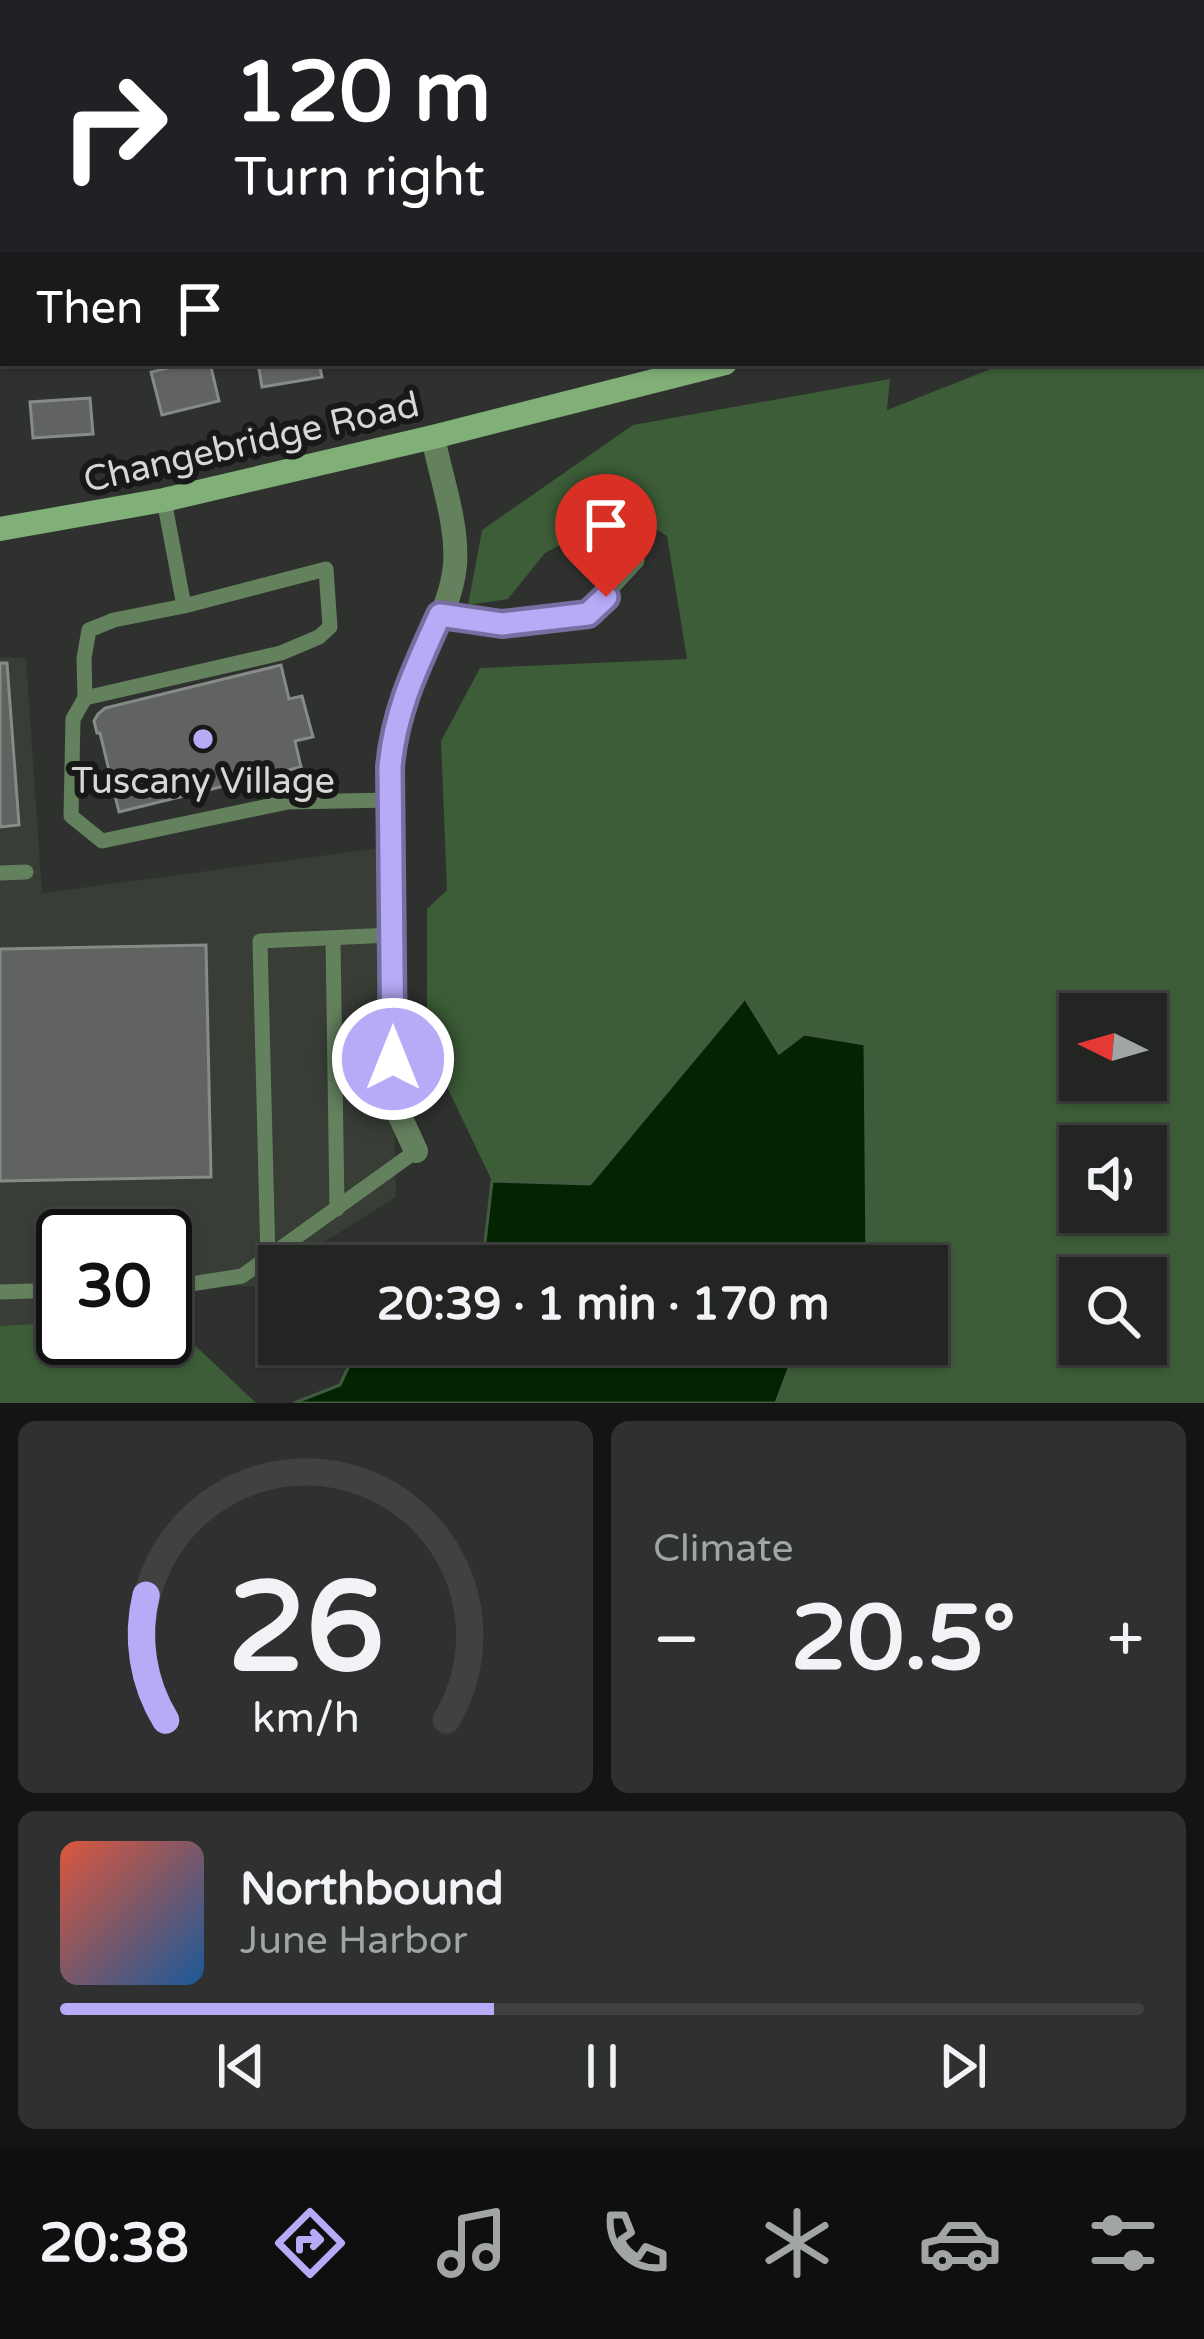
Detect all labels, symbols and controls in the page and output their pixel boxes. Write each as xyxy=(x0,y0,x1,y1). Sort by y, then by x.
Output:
text: 120 m xyxy=(234,43,491,144)
icon: right xyxy=(36,48,192,204)
text: Turn right xyxy=(234,145,485,210)
icon: arrive xyxy=(167,276,233,342)
text: Then xyxy=(36,282,143,336)
street label: Changebridge Road xyxy=(79,383,423,502)
pin xyxy=(555,474,657,597)
icon: arrive xyxy=(573,492,639,558)
marker: Tuscany Village xyxy=(190,726,216,752)
place label: Tuscany Village xyxy=(71,760,335,803)
north arrow xyxy=(1059,993,1167,1101)
map controls xyxy=(1059,993,1167,1365)
position arrow xyxy=(330,996,456,1122)
button: sound xyxy=(1059,1125,1167,1233)
speed limit sign: 30 xyxy=(36,1209,192,1365)
button: search xyxy=(1059,1257,1167,1365)
text: 20:39 · 1 min · 170 m xyxy=(377,1278,829,1332)
text: Climate xyxy=(653,1525,793,1572)
text: 26 xyxy=(227,1554,384,1705)
text: 20.5° xyxy=(791,1585,1016,1694)
text: − xyxy=(653,1600,700,1680)
text: + xyxy=(1107,1600,1144,1680)
text: km/h xyxy=(252,1693,359,1744)
text: Northbound xyxy=(240,1863,504,1917)
text: June Harbor xyxy=(240,1917,467,1964)
icon: previous xyxy=(208,2033,274,2099)
icon: pause xyxy=(569,2033,635,2099)
icon: next xyxy=(930,2033,996,2099)
icon: directions xyxy=(268,2201,352,2285)
icon: music xyxy=(430,2201,514,2285)
icon: phone xyxy=(593,2201,677,2285)
icon: climate xyxy=(755,2201,839,2285)
icon: car xyxy=(918,2201,1002,2285)
icon: filters xyxy=(1081,2201,1165,2285)
text: 20:38 xyxy=(39,2211,189,2276)

